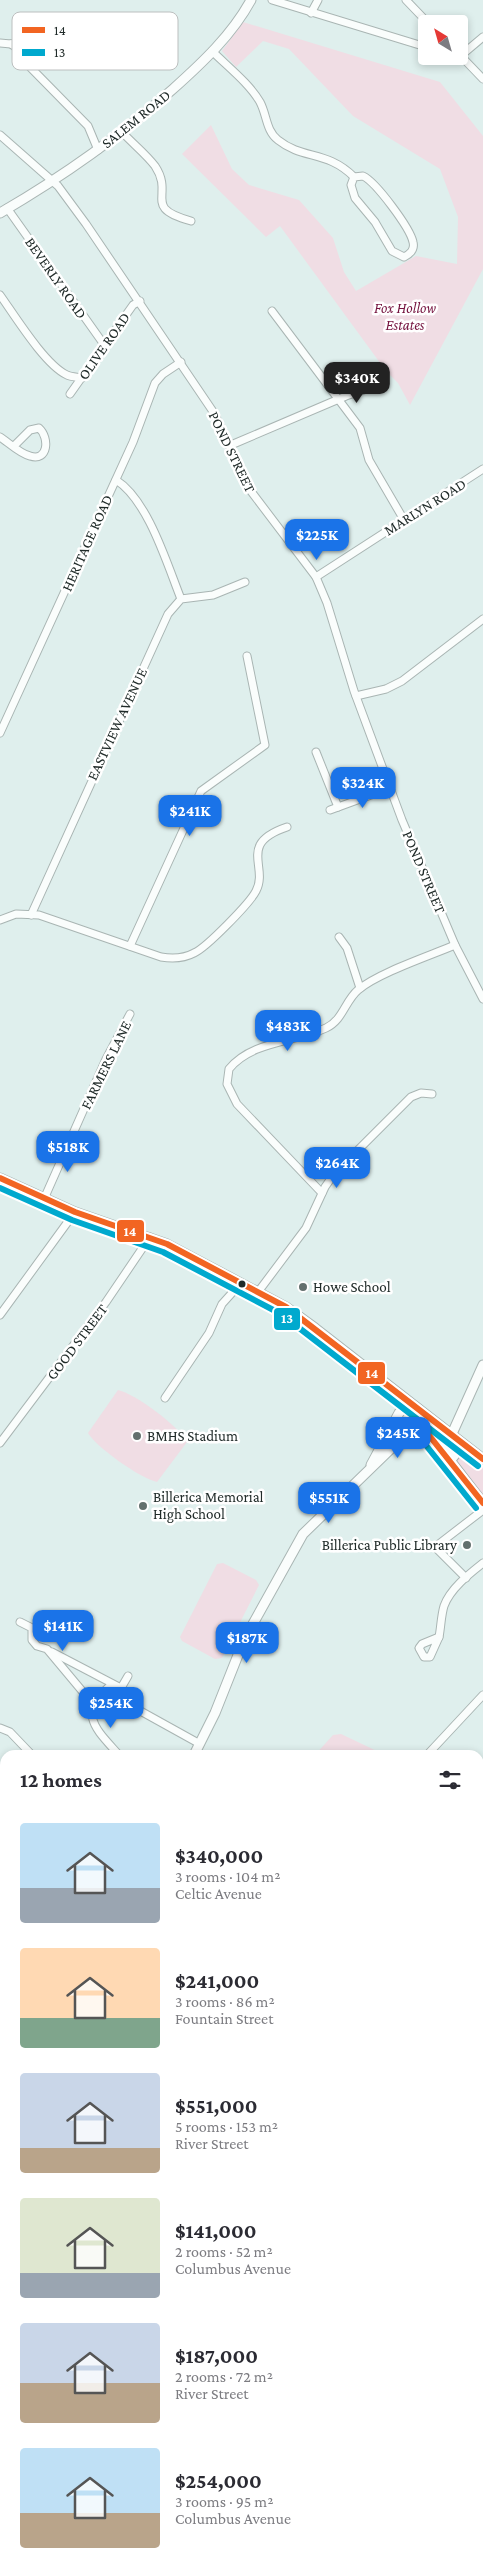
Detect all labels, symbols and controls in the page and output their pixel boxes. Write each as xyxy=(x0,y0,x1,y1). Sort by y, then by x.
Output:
legend xyxy=(12,12,178,70)
north arrow xyxy=(418,15,468,65)
map controls xyxy=(418,15,468,65)
text: 14 xyxy=(54,22,66,38)
text: 13 xyxy=(54,44,65,60)
street label: SALEM ROAD xyxy=(99,87,173,151)
street label: BEVERLY ROAD xyxy=(22,234,90,322)
park label: Fox Hollow Estates xyxy=(374,300,436,333)
street label: OLIVE ROAD xyxy=(75,309,133,383)
pin: $340K xyxy=(322,362,392,404)
text: $340K xyxy=(335,369,379,386)
street label: POND STREET xyxy=(205,409,259,495)
street label: MARLYN ROAD xyxy=(381,476,469,538)
street label: HERITAGE ROAD xyxy=(59,492,115,594)
pin: $225K xyxy=(282,518,352,561)
text: $225K xyxy=(296,526,338,543)
street label: EASTVIEW AVENUE xyxy=(84,665,150,783)
pin: $324K xyxy=(328,766,398,809)
text: $324K xyxy=(342,774,384,791)
pin: $241K xyxy=(155,794,225,837)
text: $241K xyxy=(170,802,210,819)
street label: POND STREET xyxy=(399,828,449,916)
pin: $483K xyxy=(253,1010,323,1052)
text: $483K xyxy=(266,1017,310,1034)
street label: FARMERS LANE xyxy=(78,1018,134,1112)
pin: $518K xyxy=(33,1130,103,1173)
text: $518K xyxy=(47,1138,89,1155)
pin: $264K xyxy=(302,1146,372,1189)
text: $264K xyxy=(315,1154,359,1171)
line badge: 14 xyxy=(116,1219,145,1243)
text: 14 xyxy=(124,1223,137,1239)
unlabelled marker xyxy=(237,1279,247,1289)
place label: Howe School xyxy=(313,1279,391,1295)
marker: Howe School xyxy=(297,1281,309,1293)
street label: GOOD STREET xyxy=(43,1301,111,1383)
line badge: 13 xyxy=(273,1307,301,1331)
text: 13 xyxy=(281,1310,293,1326)
line badge: 14 xyxy=(357,1361,386,1385)
text: 14 xyxy=(366,1365,379,1381)
pin: $245K xyxy=(363,1416,433,1459)
text: $245K xyxy=(377,1424,419,1441)
place label: BMHS Stadium xyxy=(147,1428,238,1444)
marker: BMHS Stadium xyxy=(131,1430,143,1442)
pin: $551K xyxy=(294,1482,364,1524)
place label: Billerica Memorial High School xyxy=(153,1489,264,1523)
text: $551K xyxy=(309,1489,349,1506)
marker: Billerica Memorial High School xyxy=(137,1500,149,1512)
place label: Billerica Public Library xyxy=(322,1537,457,1554)
marker: Billerica Public Library xyxy=(461,1539,473,1551)
pin: $141K xyxy=(28,1610,98,1652)
text: $141K xyxy=(44,1617,82,1634)
pin: $187K xyxy=(212,1622,282,1664)
text: $187K xyxy=(227,1629,267,1646)
pin: $254K xyxy=(76,1686,146,1729)
text: $254K xyxy=(90,1694,132,1711)
icon: filters xyxy=(436,1766,464,1794)
text: 12 homes xyxy=(20,1768,102,1792)
icon: home xyxy=(60,1843,120,1903)
text: $340,000 xyxy=(175,1844,263,1868)
text: 3 rooms · 104 m² xyxy=(175,1868,280,1885)
text: Celtic Avenue xyxy=(175,1885,262,1902)
icon: home xyxy=(60,1968,120,2028)
text: $241,000 xyxy=(175,1969,259,1993)
text: 3 rooms · 86 m² xyxy=(175,1993,275,2010)
text: Fountain Street xyxy=(175,2010,273,2027)
icon: home xyxy=(60,2093,120,2153)
text: $551,000 xyxy=(175,2094,258,2118)
text: 5 rooms · 153 m² xyxy=(175,2118,278,2135)
text: River Street xyxy=(175,2135,248,2152)
icon: home xyxy=(60,2218,120,2278)
text: $141,000 xyxy=(175,2219,257,2243)
text: 2 rooms · 52 m² xyxy=(175,2243,273,2260)
text: Columbus Avenue xyxy=(175,2260,291,2277)
icon: home xyxy=(60,2343,120,2403)
text: $187,000 xyxy=(175,2344,258,2368)
text: 2 rooms · 72 m² xyxy=(175,2368,273,2385)
text: River Street xyxy=(175,2385,248,2402)
icon: home xyxy=(60,2468,120,2528)
text: $254,000 xyxy=(175,2469,262,2493)
text: 3 rooms · 95 m² xyxy=(175,2493,273,2510)
text: Columbus Avenue xyxy=(175,2510,291,2527)

